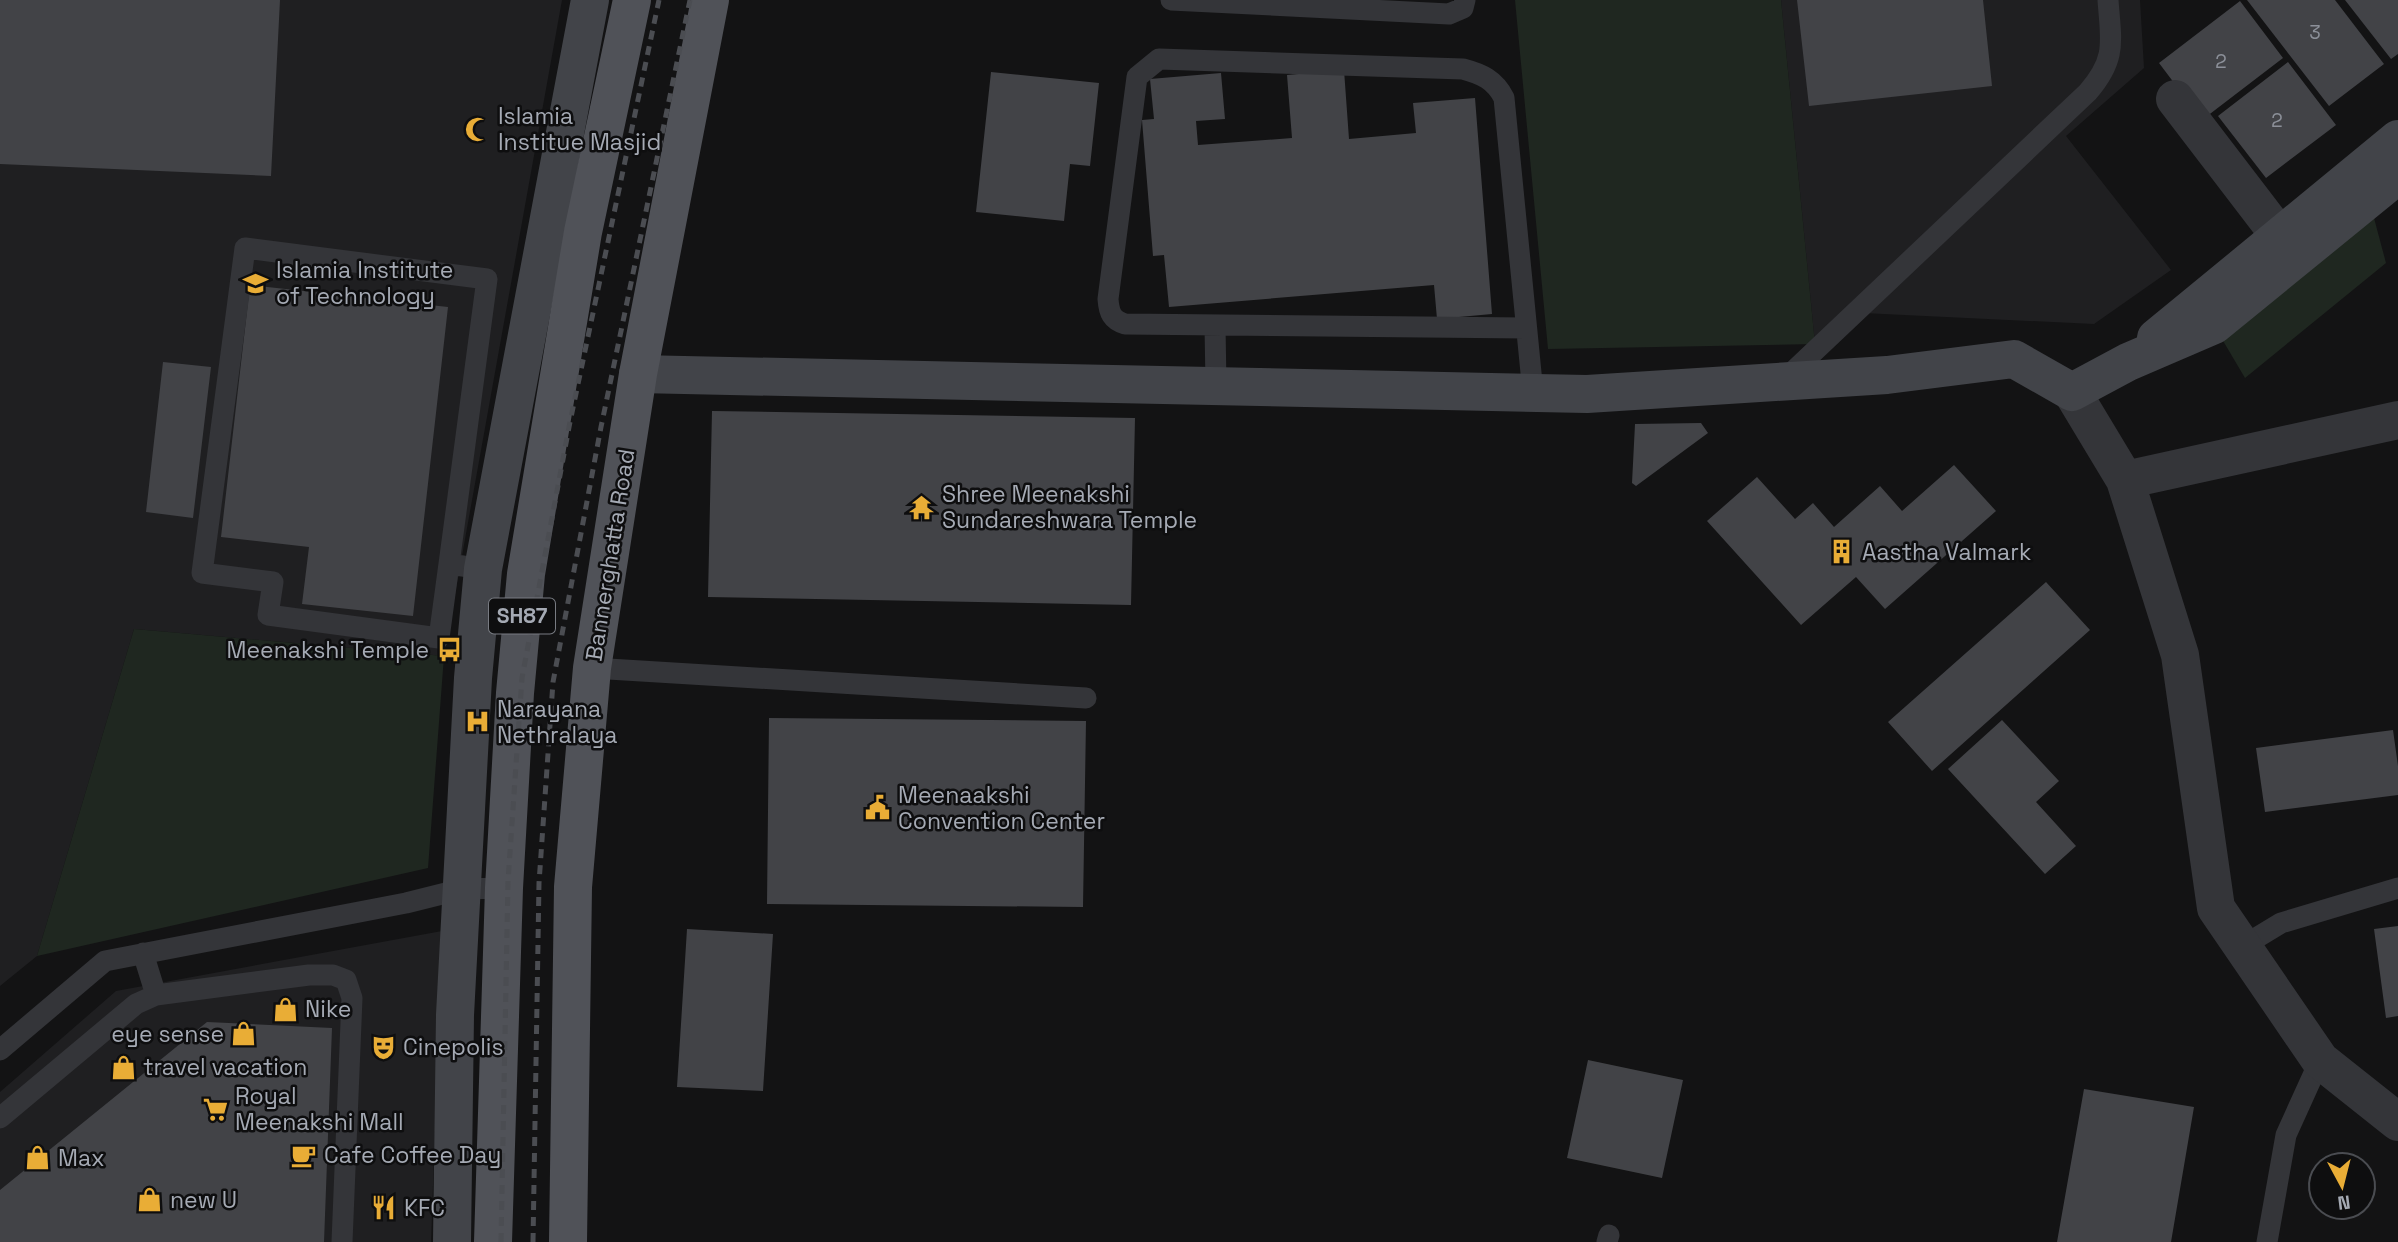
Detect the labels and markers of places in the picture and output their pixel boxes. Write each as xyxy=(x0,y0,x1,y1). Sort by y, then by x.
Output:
place label: Islamia Institue Masjid xyxy=(498,101,661,157)
mosque icon: Islamia Institue Masjid xyxy=(464,115,492,143)
place label: Islamia Institute of Technology xyxy=(276,255,453,311)
school or university icon: Islamia Institute of Technology xyxy=(242,269,270,297)
place label: Shree Meenakshi Sundareshwara Temple xyxy=(942,479,1197,535)
temple icon: Shree Meenakshi Sundareshwara Temple xyxy=(908,493,936,521)
place label: Aastha Valmark xyxy=(1862,537,2031,567)
building icon: Aastha Valmark xyxy=(1828,538,1856,566)
place label: Meenakshi Temple xyxy=(227,635,429,665)
bus stop icon: Meenakshi Temple xyxy=(435,636,463,664)
place label: Narayana Nethralaya xyxy=(497,694,618,750)
hospital icon: Narayana Nethralaya xyxy=(463,708,491,736)
place label: Meenaakshi Convention Center xyxy=(898,780,1105,836)
public building icon: Meenaakshi Convention Center xyxy=(864,794,892,822)
place label: Nike xyxy=(305,994,351,1024)
shop icon: Nike xyxy=(271,995,299,1023)
place label: eye sense xyxy=(111,1019,224,1049)
shop icon: eye sense xyxy=(230,1020,258,1048)
place label: Cinepolis xyxy=(403,1032,504,1062)
theatre icon: Cinepolis xyxy=(369,1033,397,1061)
place label: travel vacation xyxy=(143,1052,307,1082)
shop icon: travel vacation xyxy=(109,1053,137,1081)
place label: Royal Meenakshi Mall xyxy=(235,1081,404,1137)
supermarket icon: Royal Meenakshi Mall xyxy=(201,1095,229,1123)
place label: Cafe Coffee Day xyxy=(324,1140,501,1170)
cafe icon: Cafe Coffee Day xyxy=(290,1141,318,1169)
place label: Max xyxy=(58,1143,105,1173)
shop icon: Max xyxy=(24,1144,52,1172)
place label: new U xyxy=(170,1185,237,1215)
shop icon: new U xyxy=(136,1186,164,1214)
place label: KFC xyxy=(404,1193,445,1223)
restaurant icon: KFC xyxy=(370,1194,398,1222)

